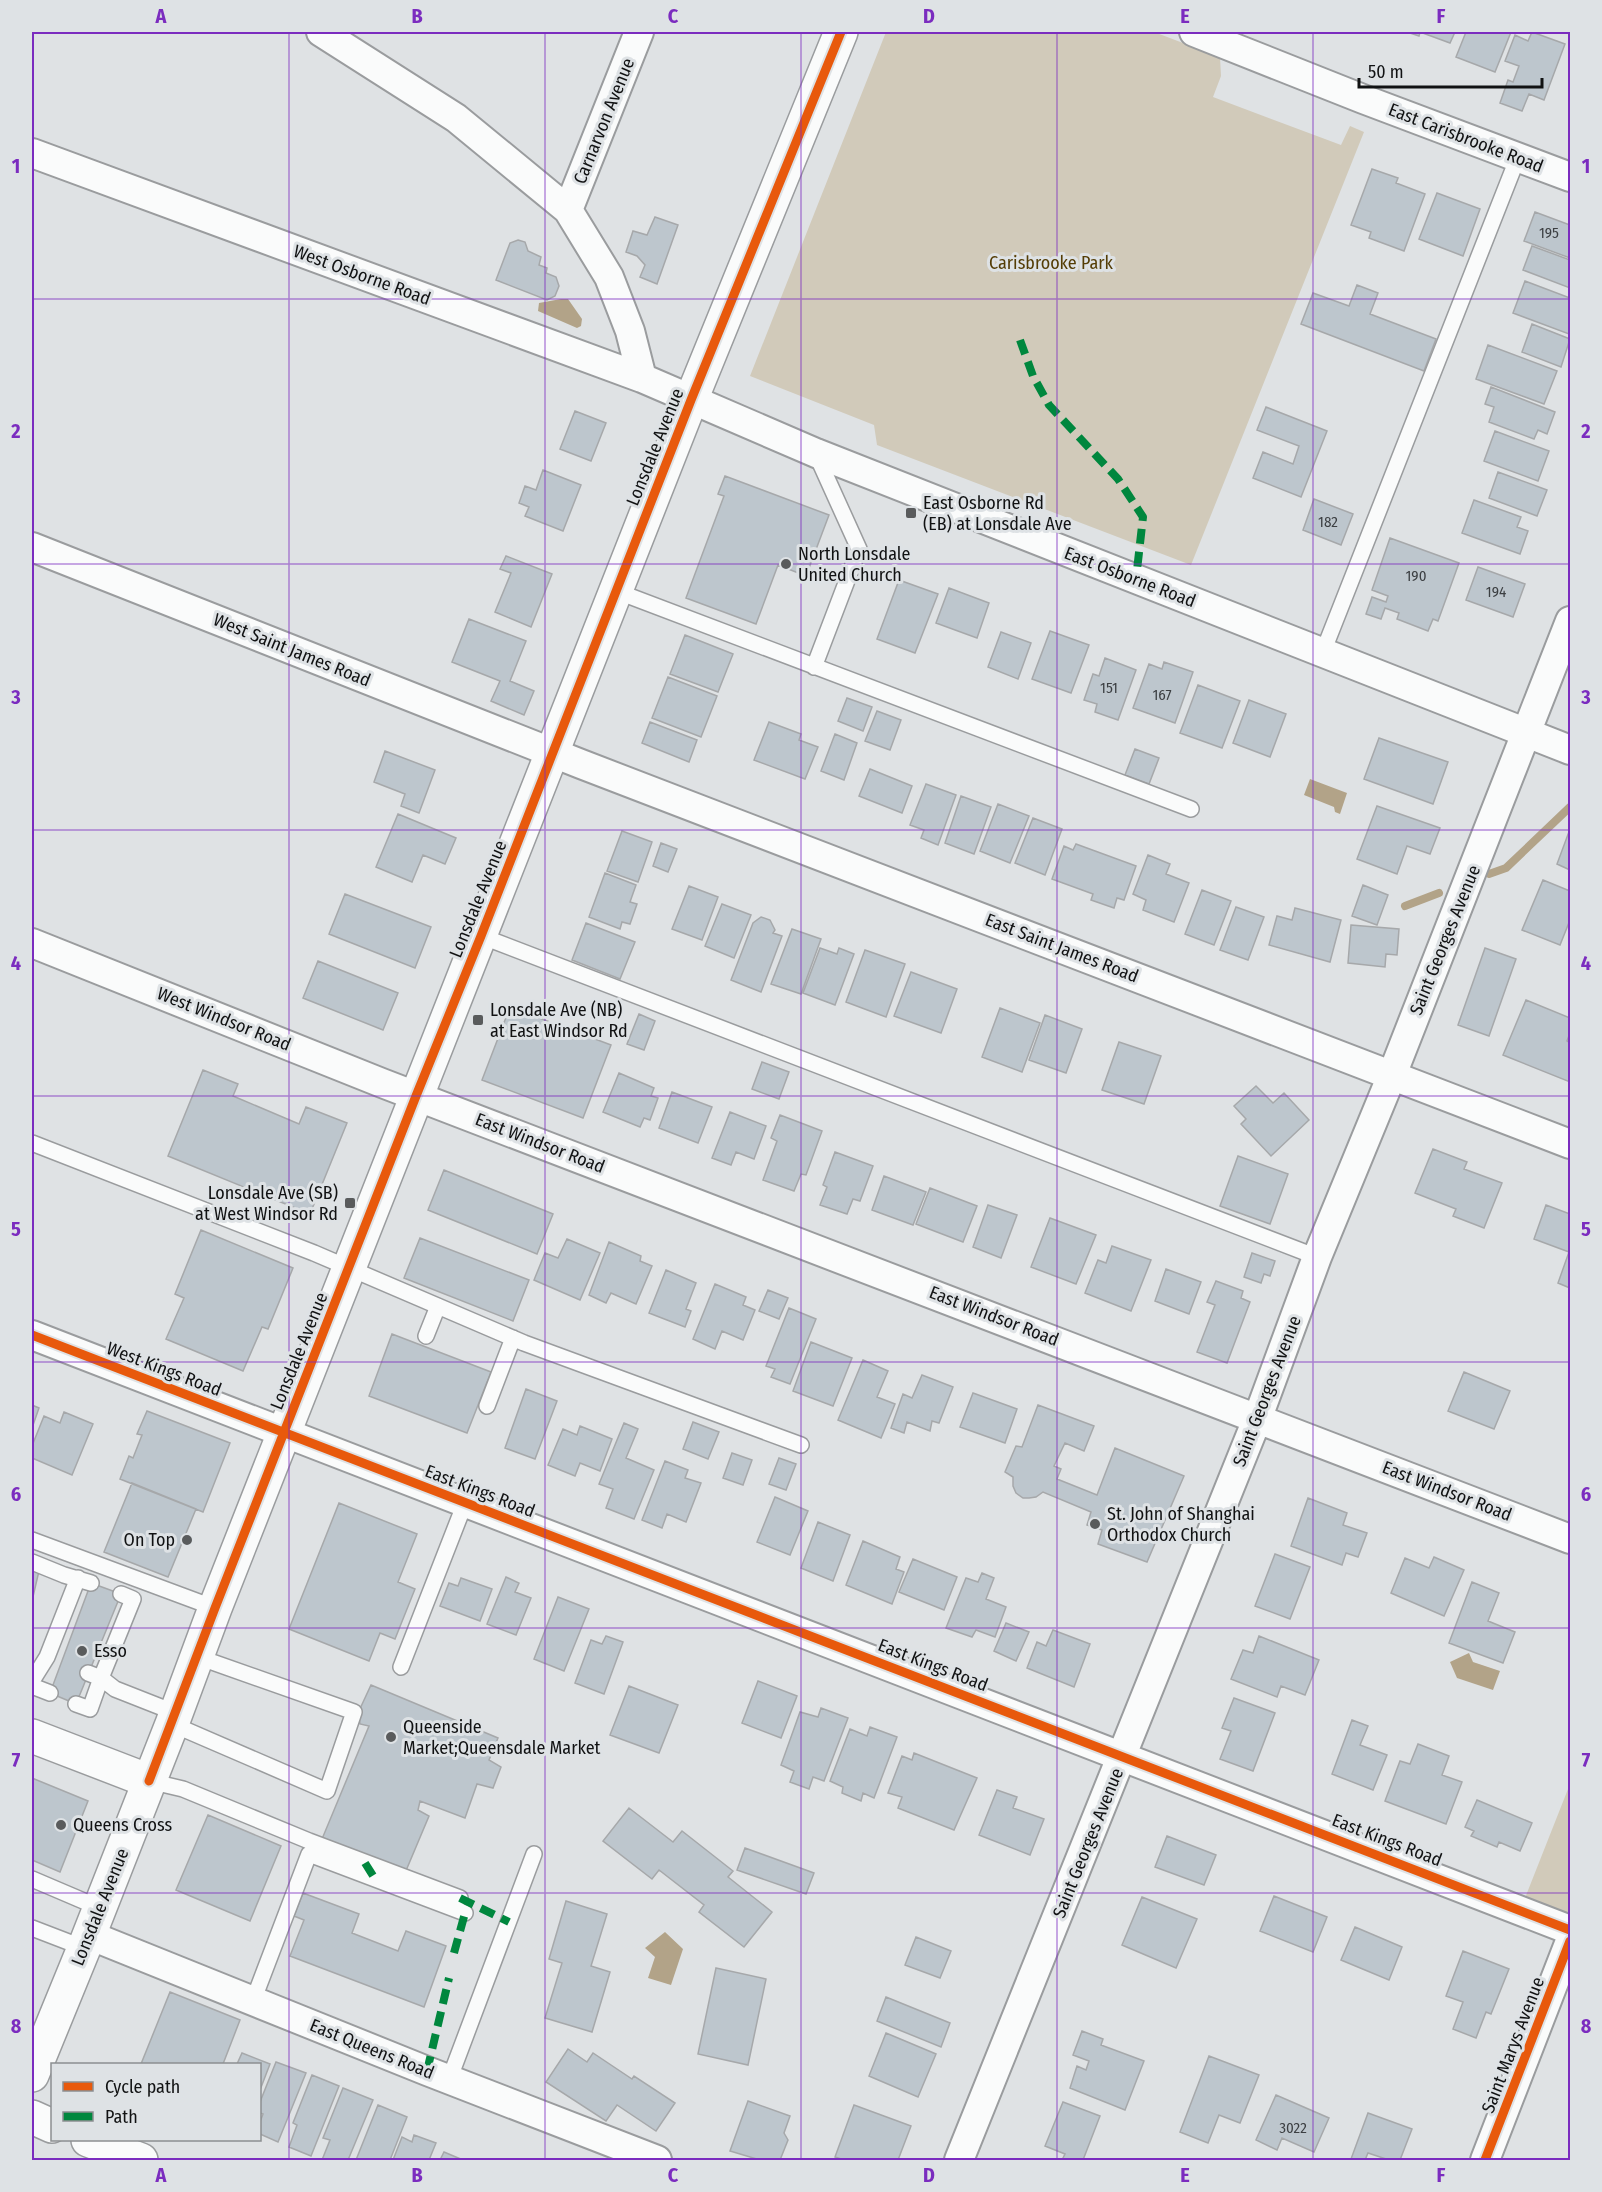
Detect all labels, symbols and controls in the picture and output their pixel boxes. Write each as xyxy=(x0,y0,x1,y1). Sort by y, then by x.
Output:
text: A xyxy=(155,4,168,28)
text: B xyxy=(411,4,423,28)
text: C xyxy=(668,4,679,28)
text: D xyxy=(923,4,935,28)
text: E xyxy=(1180,4,1190,28)
text: F xyxy=(1437,4,1446,28)
scale bar xyxy=(1359,51,1542,89)
street label: Carnarvon Avenue xyxy=(569,55,639,187)
text: 50 m xyxy=(1368,61,1404,83)
street label: East Carisbrooke Road xyxy=(1386,98,1546,178)
text: 1 xyxy=(12,154,20,178)
text: 1 xyxy=(1582,154,1590,178)
house number: 195 xyxy=(1539,224,1559,242)
street label: West Osborne Road xyxy=(290,240,434,310)
park label: Carisbrooke Park xyxy=(989,252,1114,274)
street label: Lonsdale Avenue xyxy=(622,385,689,509)
text: 2 xyxy=(10,419,21,443)
text: 2 xyxy=(1580,419,1591,443)
place label: East Osborne Rd (EB) at Lonsdale Ave xyxy=(923,492,1072,535)
marker: East Osborne Rd (EB) at Lonsdale Ave xyxy=(904,506,918,520)
house number: 182 xyxy=(1318,513,1338,531)
street label: East Osborne Road xyxy=(1061,542,1199,612)
place label: North Lonsdale United Church xyxy=(798,543,910,586)
marker: North Lonsdale United Church xyxy=(779,557,793,571)
house number: 190 xyxy=(1406,567,1426,585)
house number: 194 xyxy=(1486,583,1506,601)
street label: West Saint James Road xyxy=(210,608,374,692)
house number: 151 xyxy=(1100,679,1118,697)
text: 3 xyxy=(10,685,21,709)
text: 3 xyxy=(1580,685,1591,709)
house number: 167 xyxy=(1152,686,1172,704)
street label: Lonsdale Avenue xyxy=(445,837,512,961)
street label: Saint Georges Avenue xyxy=(1405,862,1485,1018)
street label: East Saint James Road xyxy=(982,909,1142,987)
text: 4 xyxy=(11,951,21,975)
text: 4 xyxy=(1581,951,1591,975)
street label: West Windsor Road xyxy=(154,982,294,1056)
place label: Lonsdale Ave (NB) at East Windsor Rd xyxy=(490,999,628,1042)
marker: Lonsdale Ave (NB) at East Windsor Rd xyxy=(471,1013,485,1027)
street label: East Windsor Road xyxy=(472,1108,608,1178)
place label: Lonsdale Ave (SB) at West Windsor Rd xyxy=(195,1182,338,1225)
marker: Lonsdale Ave (SB) at West Windsor Rd xyxy=(343,1196,357,1210)
text: 5 xyxy=(11,1217,21,1241)
text: 5 xyxy=(1581,1217,1591,1241)
street label: East Windsor Road xyxy=(926,1281,1062,1351)
street label: Lonsdale Avenue xyxy=(266,1289,333,1413)
street label: Saint Georges Avenue xyxy=(1228,1312,1306,1469)
street label: West Kings Road xyxy=(104,1337,224,1401)
street label: East Windsor Road xyxy=(1379,1456,1515,1526)
street label: East Kings Road xyxy=(422,1460,538,1522)
text: 6 xyxy=(11,1482,21,1506)
text: 6 xyxy=(1581,1482,1591,1506)
place label: St. John of Shanghai Orthodox Church xyxy=(1107,1503,1255,1546)
marker: St. John of Shanghai Orthodox Church xyxy=(1088,1517,1102,1531)
place label: On Top xyxy=(124,1529,175,1551)
marker: On Top xyxy=(180,1533,194,1547)
street label: East Kings Road xyxy=(875,1634,991,1696)
place label: Esso xyxy=(94,1640,127,1662)
marker: Esso xyxy=(75,1644,89,1658)
place label: Queenside Market;Queensdale Market xyxy=(403,1716,601,1759)
marker: Queenside Market;Queensdale Market xyxy=(384,1730,398,1744)
text: 7 xyxy=(12,1748,21,1772)
text: 7 xyxy=(1582,1748,1591,1772)
street label: Saint Georges Avenue xyxy=(1048,1765,1128,1921)
street label: East Kings Road xyxy=(1329,1809,1445,1871)
place label: Queens Cross xyxy=(73,1814,173,1836)
marker: Queens Cross xyxy=(54,1818,68,1832)
street label: Lonsdale Avenue xyxy=(67,1845,134,1969)
street label: Saint Marys Avenue xyxy=(1477,1974,1549,2116)
text: 8 xyxy=(11,2014,22,2038)
street label: East Queens Road xyxy=(307,2014,437,2084)
text: 8 xyxy=(1581,2014,1592,2038)
legend xyxy=(51,2063,261,2141)
text: Cycle path xyxy=(105,2076,180,2098)
text: Path xyxy=(105,2106,138,2128)
house number: 3022 xyxy=(1279,2119,1307,2137)
text: A xyxy=(155,2163,168,2187)
text: B xyxy=(411,2163,423,2187)
text: C xyxy=(668,2163,679,2187)
text: D xyxy=(923,2163,935,2187)
text: E xyxy=(1180,2163,1190,2187)
text: F xyxy=(1437,2163,1446,2187)

